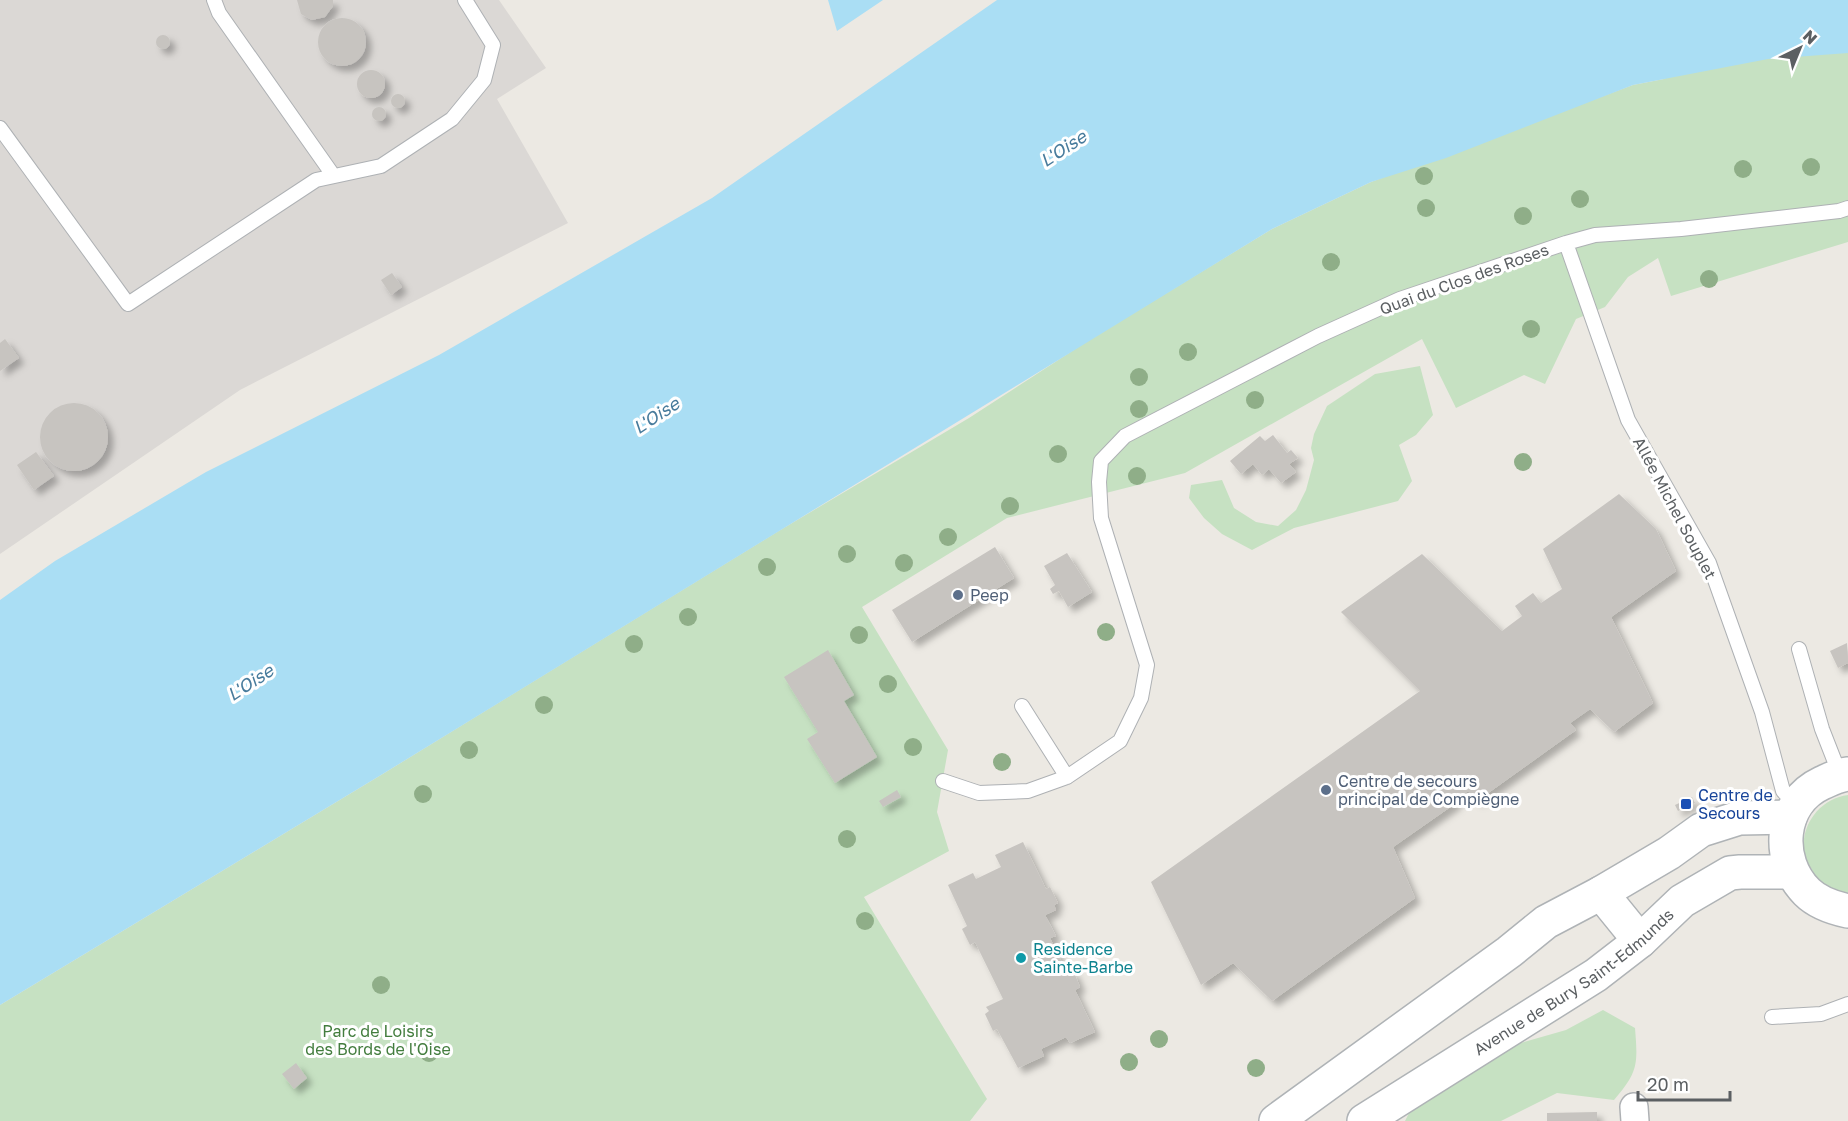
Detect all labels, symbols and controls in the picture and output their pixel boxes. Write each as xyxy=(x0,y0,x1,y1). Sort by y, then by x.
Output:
north arrow xyxy=(1770,18,1830,78)
text: N xyxy=(1799,26,1822,48)
water label: L'Oise xyxy=(1036,124,1091,171)
street label: Quai du Clos des Roses xyxy=(1377,239,1551,319)
water label: L'Oise xyxy=(629,391,684,438)
street label: Allée Michel Souplet xyxy=(1629,434,1721,582)
place label: Peep xyxy=(970,585,1009,605)
marker: Peep xyxy=(951,588,965,602)
water label: L'Oise xyxy=(223,658,278,705)
place label: Centre de secours principal de Compiègne xyxy=(1338,771,1519,809)
marker: Centre de secours principal de Compiègne xyxy=(1319,783,1333,797)
place label: Centre de Secours xyxy=(1698,785,1773,823)
marker: Centre de Secours xyxy=(1679,797,1693,811)
street label: Avenue de Bury Saint-Edmunds xyxy=(1470,904,1678,1059)
place label: Residence Sainte-Barbe xyxy=(1033,939,1133,977)
marker: Residence Sainte-Barbe xyxy=(1014,951,1028,965)
park label: Parc de Loisirs des Bords de l'Oise xyxy=(305,1021,451,1059)
scale bar xyxy=(1638,1064,1730,1102)
text: 20 m xyxy=(1647,1073,1689,1095)

